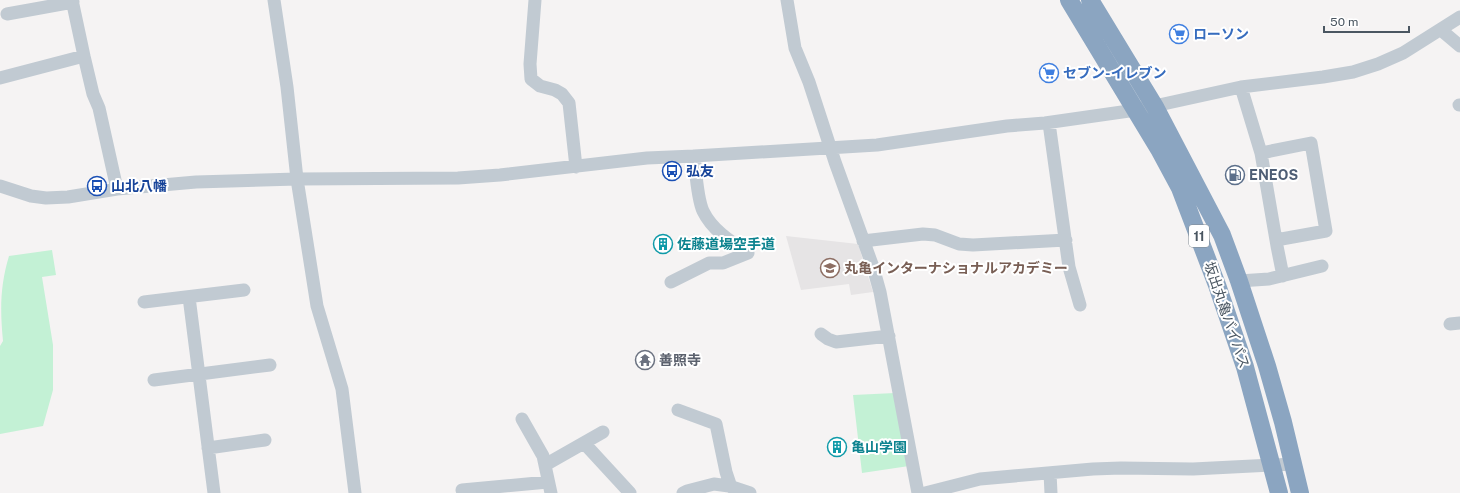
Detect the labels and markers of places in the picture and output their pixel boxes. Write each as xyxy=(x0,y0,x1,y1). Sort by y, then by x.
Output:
supermarket icon: ローソン xyxy=(1168,23,1190,45)
place label: ローソン xyxy=(1193,26,1249,42)
supermarket icon: セブン-イレブン xyxy=(1038,62,1060,84)
place label: セブン-イレブン xyxy=(1063,65,1167,81)
bus stop icon: 弘友 xyxy=(661,160,683,182)
place label: 弘友 xyxy=(686,163,714,179)
fuel station icon: ENEOS xyxy=(1224,164,1246,186)
place label: ENEOS xyxy=(1249,167,1298,183)
bus stop icon: 山北八幡 xyxy=(86,175,108,197)
place label: 山北八幡 xyxy=(111,178,167,194)
building icon: 佐藤道場空手道 xyxy=(652,233,674,255)
place label: 佐藤道場空手道 xyxy=(677,236,775,252)
school or university icon: 丸亀インターナショナルアカデミー xyxy=(819,257,841,279)
place label: 丸亀インターナショナルアカデミー xyxy=(844,260,1068,276)
temple icon: 善照寺 xyxy=(634,349,656,371)
place label: 善照寺 xyxy=(659,352,701,368)
building icon: 亀山学園 xyxy=(826,436,848,458)
place label: 亀山学園 xyxy=(851,439,907,455)

